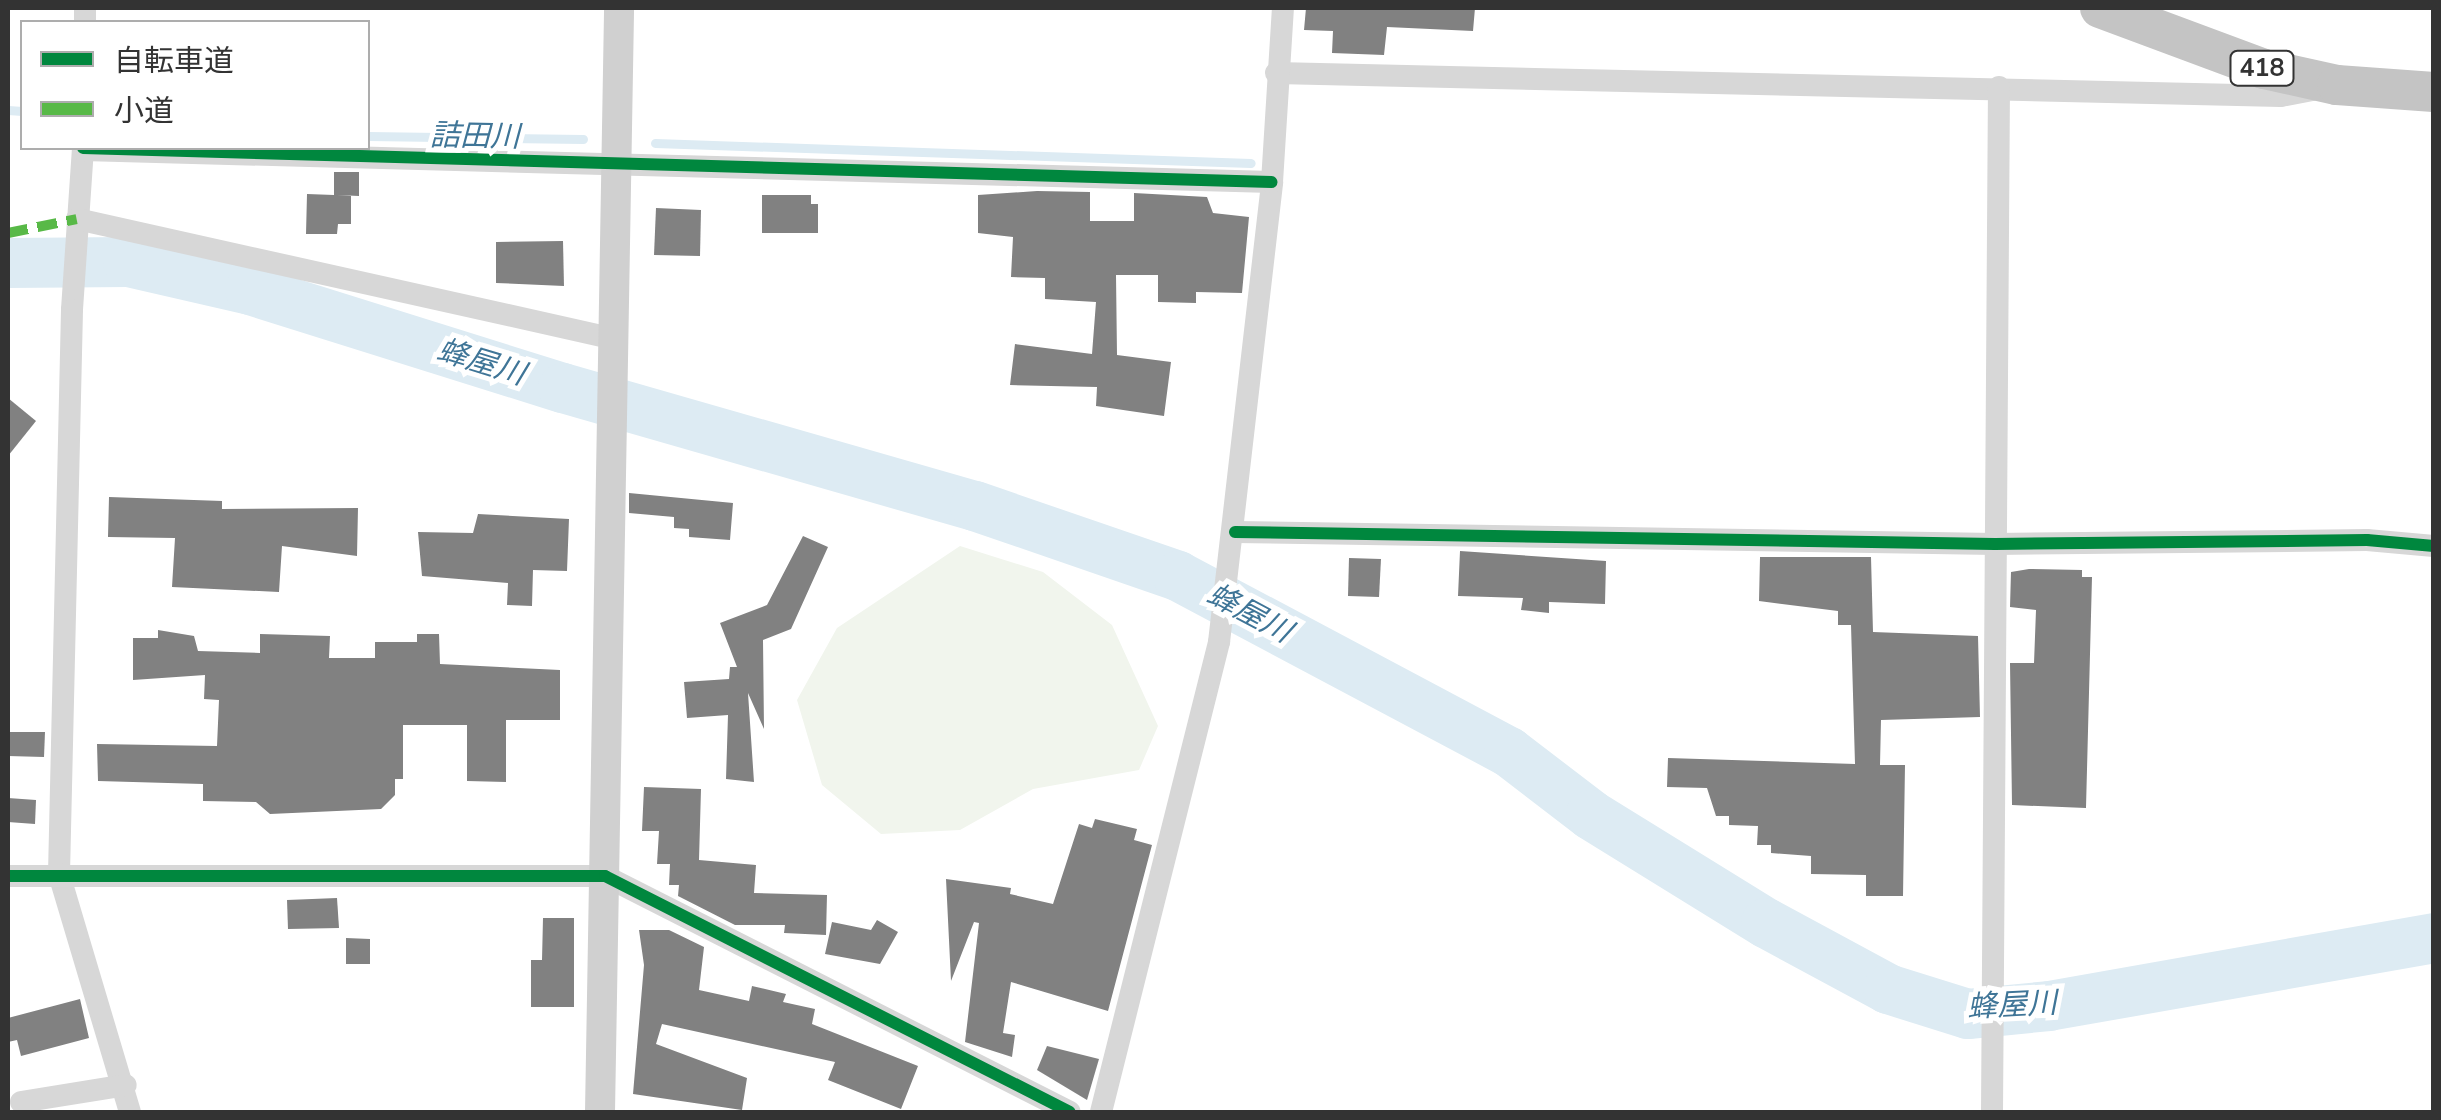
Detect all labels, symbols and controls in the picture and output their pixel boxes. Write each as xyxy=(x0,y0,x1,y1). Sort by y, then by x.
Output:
legend xyxy=(20,20,370,150)
text: 自転車道 xyxy=(114,41,234,82)
road number: 418 xyxy=(2230,48,2294,88)
text: 小道 xyxy=(114,91,174,132)
water label: 詰田川 xyxy=(430,118,520,156)
water label: 蜂屋川 xyxy=(433,333,529,393)
water label: 蜂屋川 xyxy=(1201,577,1297,651)
water label: 蜂屋川 xyxy=(1966,986,2058,1026)

